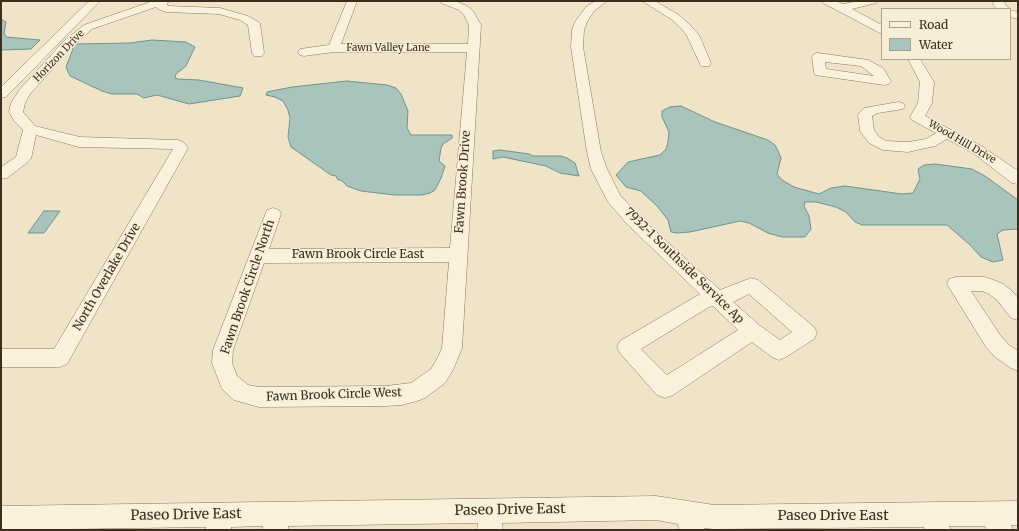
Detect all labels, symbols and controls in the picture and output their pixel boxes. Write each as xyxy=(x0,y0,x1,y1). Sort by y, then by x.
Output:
legend xyxy=(881,8,1011,60)
text: Road xyxy=(919,17,948,32)
street label: Horizon Drive xyxy=(31,28,87,84)
text: Water xyxy=(919,37,953,52)
street label: Fawn Valley Lane xyxy=(346,42,430,54)
street label: Wood Hill Drive xyxy=(926,118,998,166)
street label: Fawn Brook Drive xyxy=(452,130,474,234)
street label: 7932-1 Southside Service Ap xyxy=(621,205,747,327)
street label: Fawn Brook Circle North xyxy=(218,218,278,356)
street label: North Overlake Drive xyxy=(70,221,144,333)
street label: Fawn Brook Circle East xyxy=(292,248,424,262)
street label: Fawn Brook Circle West xyxy=(266,385,402,405)
street label: Paseo Drive East xyxy=(454,501,566,519)
street label: Paseo Drive East xyxy=(130,506,242,524)
street label: Paseo Drive East xyxy=(777,508,889,524)

